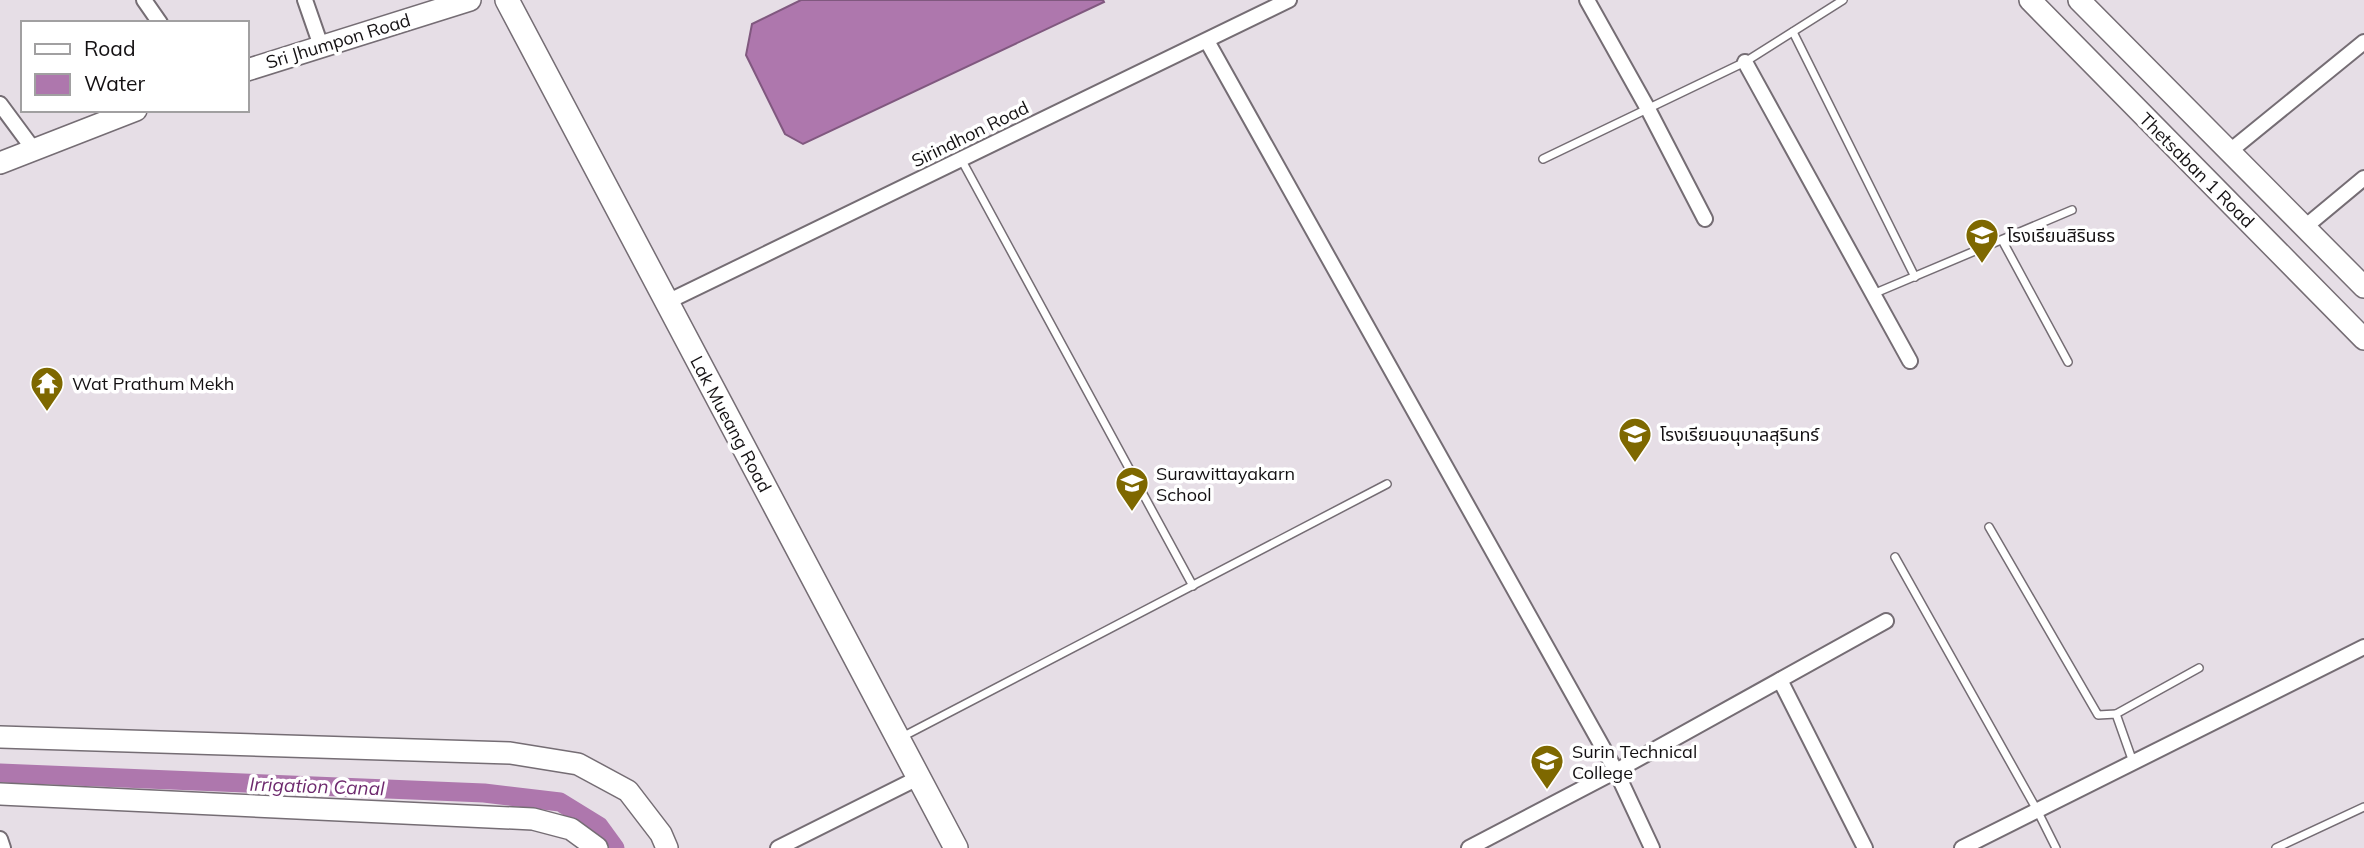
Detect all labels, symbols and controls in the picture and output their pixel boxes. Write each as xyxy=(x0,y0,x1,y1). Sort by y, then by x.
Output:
street label: Sri Jhumpon Road xyxy=(263,8,413,74)
legend xyxy=(21,21,248,112)
text: Road xyxy=(84,35,135,61)
text: Water xyxy=(84,70,145,96)
street label: Sirindhon Road xyxy=(907,96,1033,172)
street label: Thetsaban 1 Road xyxy=(2135,108,2259,232)
school or university icon: โรงเรียนสิรินธร xyxy=(1963,216,2001,265)
place label: โรงเรียนสิรินธร xyxy=(2007,224,2115,247)
street label: Lak Mueang Road xyxy=(685,352,777,496)
temple icon: Wat Prathum Mekh xyxy=(28,364,66,413)
place label: Wat Prathum Mekh xyxy=(72,372,234,395)
school or university icon: โรงเรียนอนุบาลสุรินทร์ xyxy=(1616,415,1654,464)
place label: โรงเรียนอนุบาลสุรินทร์ xyxy=(1660,423,1820,446)
place label: Surawittayakarn School xyxy=(1156,462,1295,506)
school or university icon: Surawittayakarn School xyxy=(1113,464,1151,513)
place label: Surin Technical College xyxy=(1572,740,1697,784)
school or university icon: Surin Technical College xyxy=(1528,742,1566,791)
water label: Irrigation Canal xyxy=(249,772,386,800)

